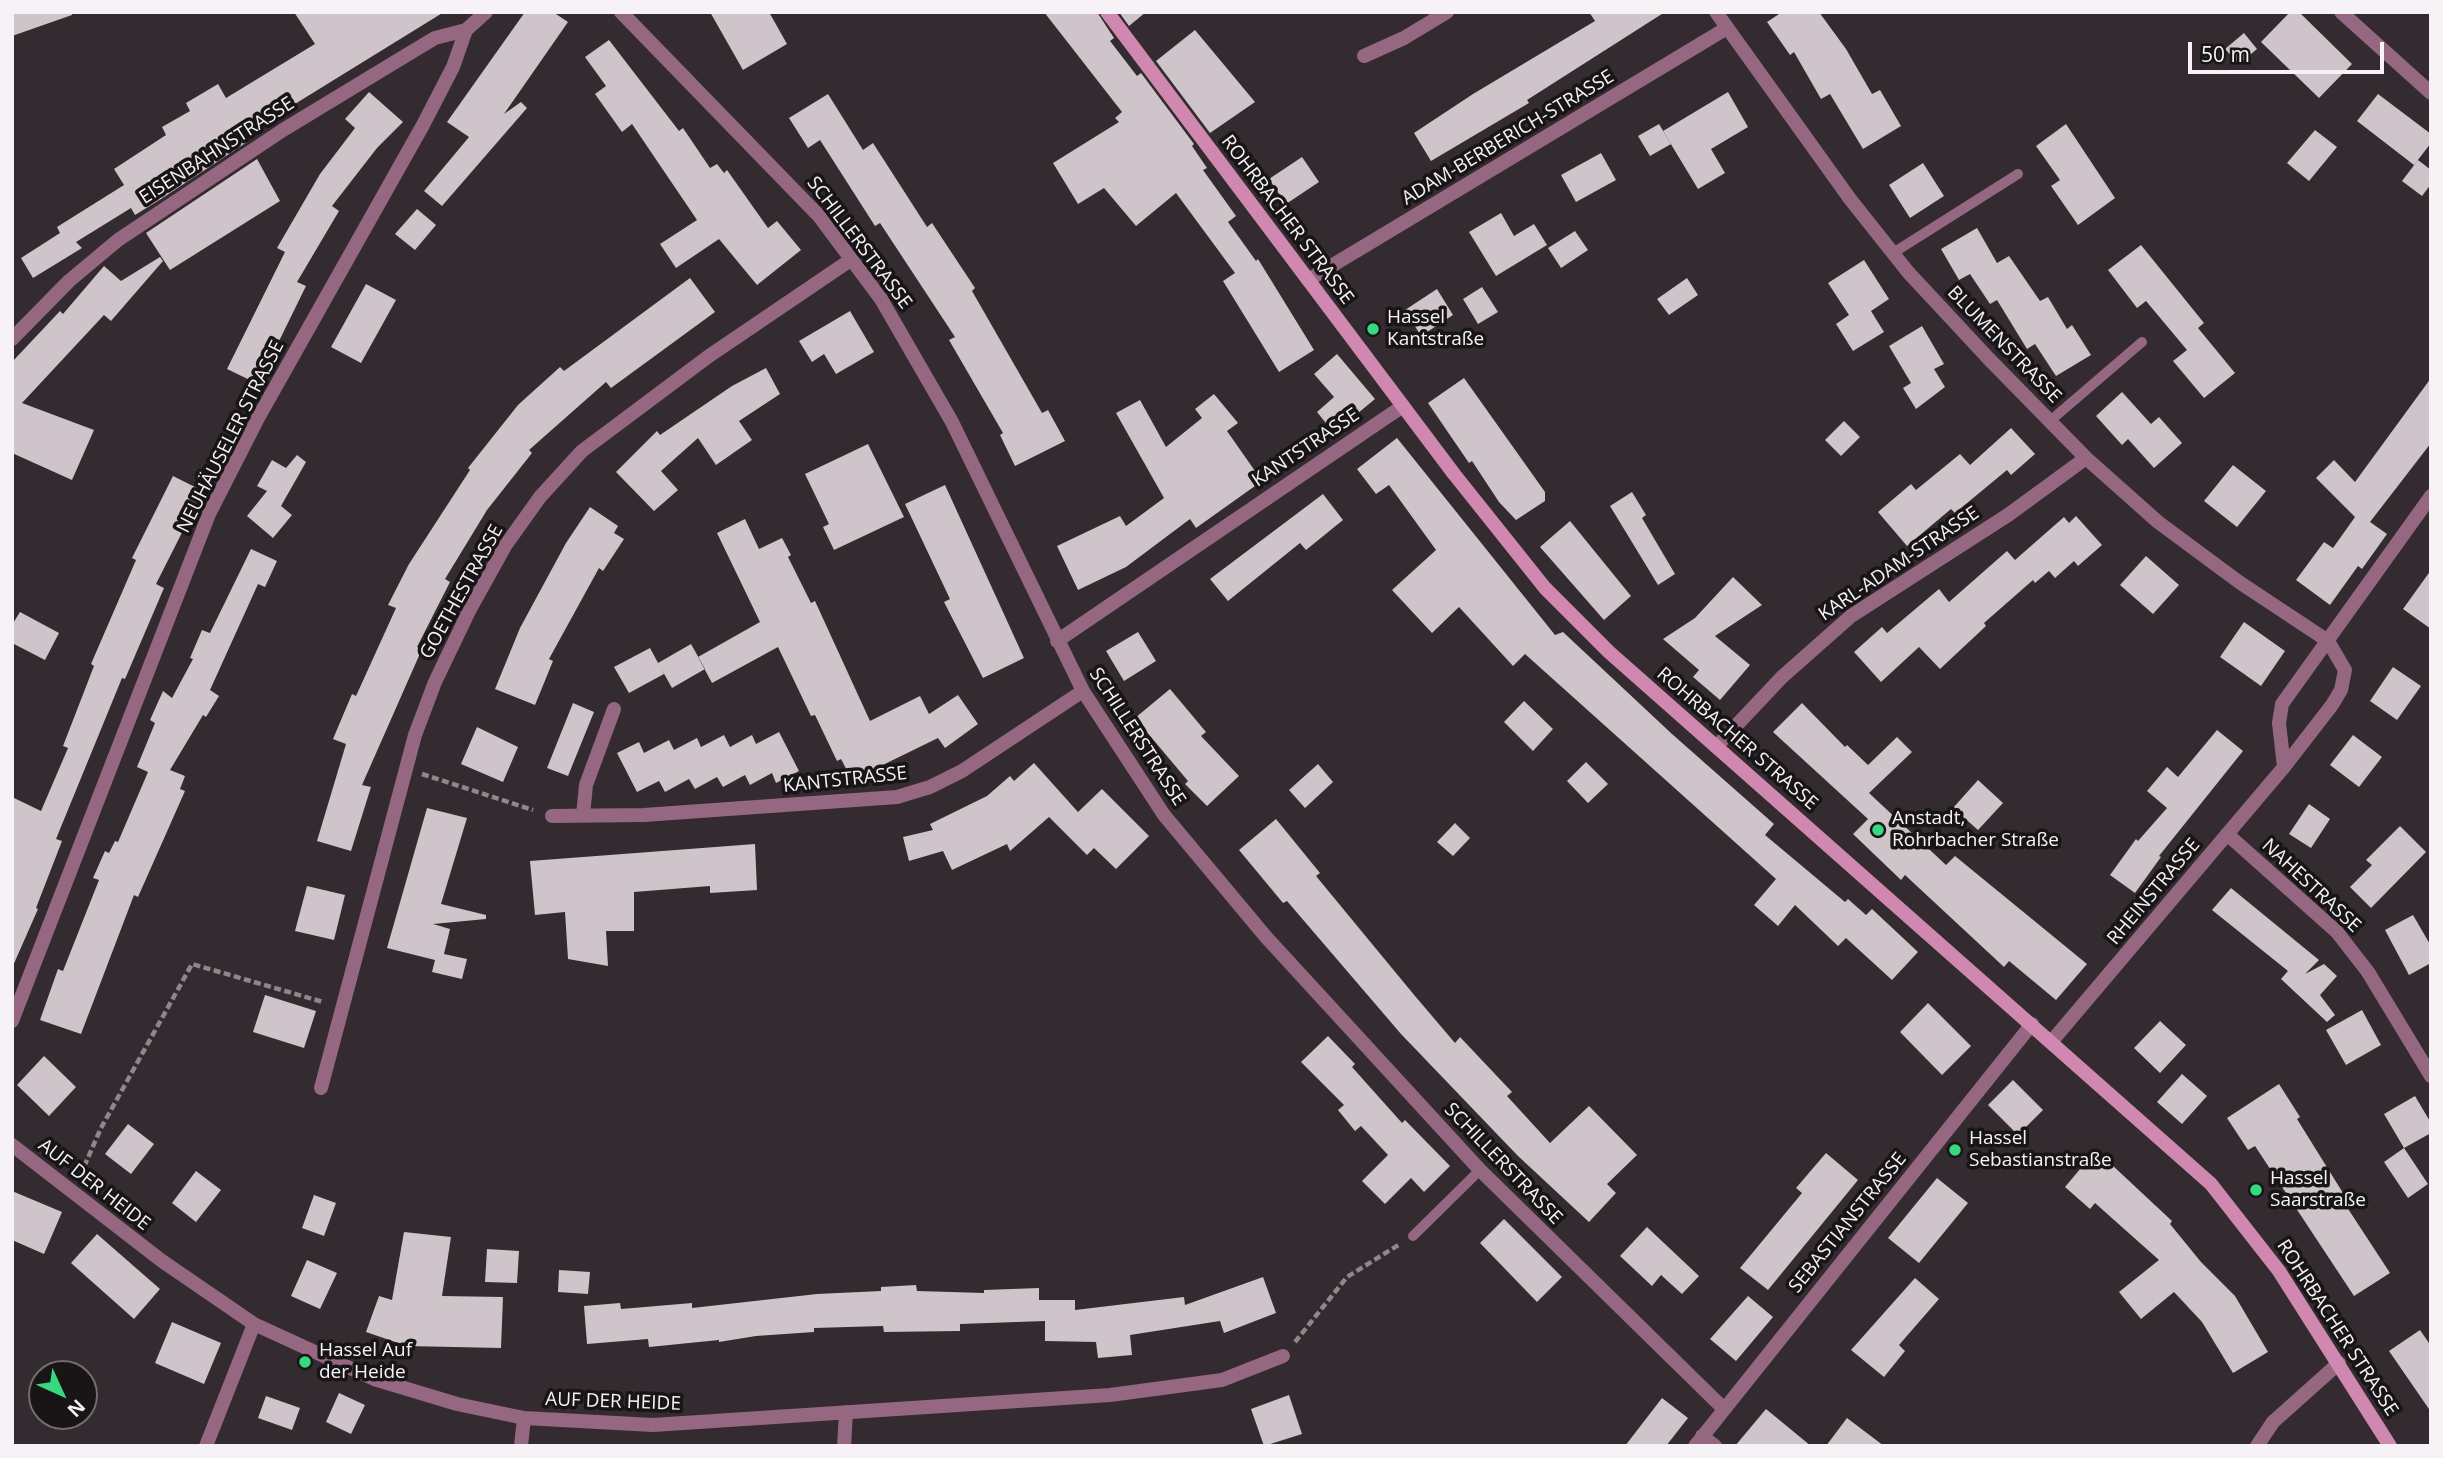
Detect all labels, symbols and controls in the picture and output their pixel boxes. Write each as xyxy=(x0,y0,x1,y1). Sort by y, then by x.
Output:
scale bar xyxy=(2191,28,2387,72)
text: 50 m xyxy=(2201,40,2250,68)
street label: ADAM-BERBERICH-STRASSE xyxy=(1398,66,1618,210)
street label: EISENBAHNSTRASSE xyxy=(135,92,299,210)
street label: ROHRBACHER STRASSE xyxy=(1216,131,1358,309)
street label: SCHILLERSTRASSE xyxy=(802,172,916,314)
street label: BLUMENSTRASSE xyxy=(1942,282,2066,408)
place label: Hassel Kantstraße xyxy=(1387,307,1484,351)
marker: Hassel Kantstraße xyxy=(1365,321,1381,337)
street label: NEUHÄUSELER STRASSE xyxy=(173,337,289,537)
street label: KANTSTRASSE xyxy=(1248,404,1364,492)
street label: KARL-ADAM-STRASSE xyxy=(1815,502,1983,626)
street label: GOETHESTRASSE xyxy=(416,521,508,663)
street label: ROHRBACHER STRASSE xyxy=(1652,663,1822,815)
street label: SCHILLERSTRASSE xyxy=(1084,664,1190,810)
street label: KANTSTRASSE xyxy=(782,762,908,798)
place label: Anstadt, Rohrbacher Straße xyxy=(1892,808,2059,852)
marker: Anstadt, Rohrbacher Straße xyxy=(1870,822,1886,838)
street label: RHEINSTRASSE xyxy=(2103,834,2205,950)
street label: NAHESTRASSE xyxy=(2257,834,2365,938)
street label: SCHILLERSTRASSE xyxy=(1439,1099,1567,1229)
place label: Hassel Sebastianstraße xyxy=(1969,1128,2112,1172)
street label: AUF DER HEIDE xyxy=(33,1134,155,1236)
marker: Hassel Sebastianstraße xyxy=(1947,1142,1963,1158)
street label: SEBASTIANSTRASSE xyxy=(1784,1148,1912,1298)
place label: Hassel Saarstraße xyxy=(2270,1168,2366,1212)
marker: Hassel Saarstraße xyxy=(2248,1182,2264,1198)
street label: ROHRBACHER STRASSE xyxy=(2271,1236,2403,1420)
place label: Hassel Auf der Heide xyxy=(319,1340,412,1384)
marker: Hassel Auf der Heide xyxy=(297,1354,313,1370)
north arrow xyxy=(28,1360,98,1430)
street label: AUF DER HEIDE xyxy=(545,1388,681,1416)
text: N xyxy=(62,1394,91,1423)

